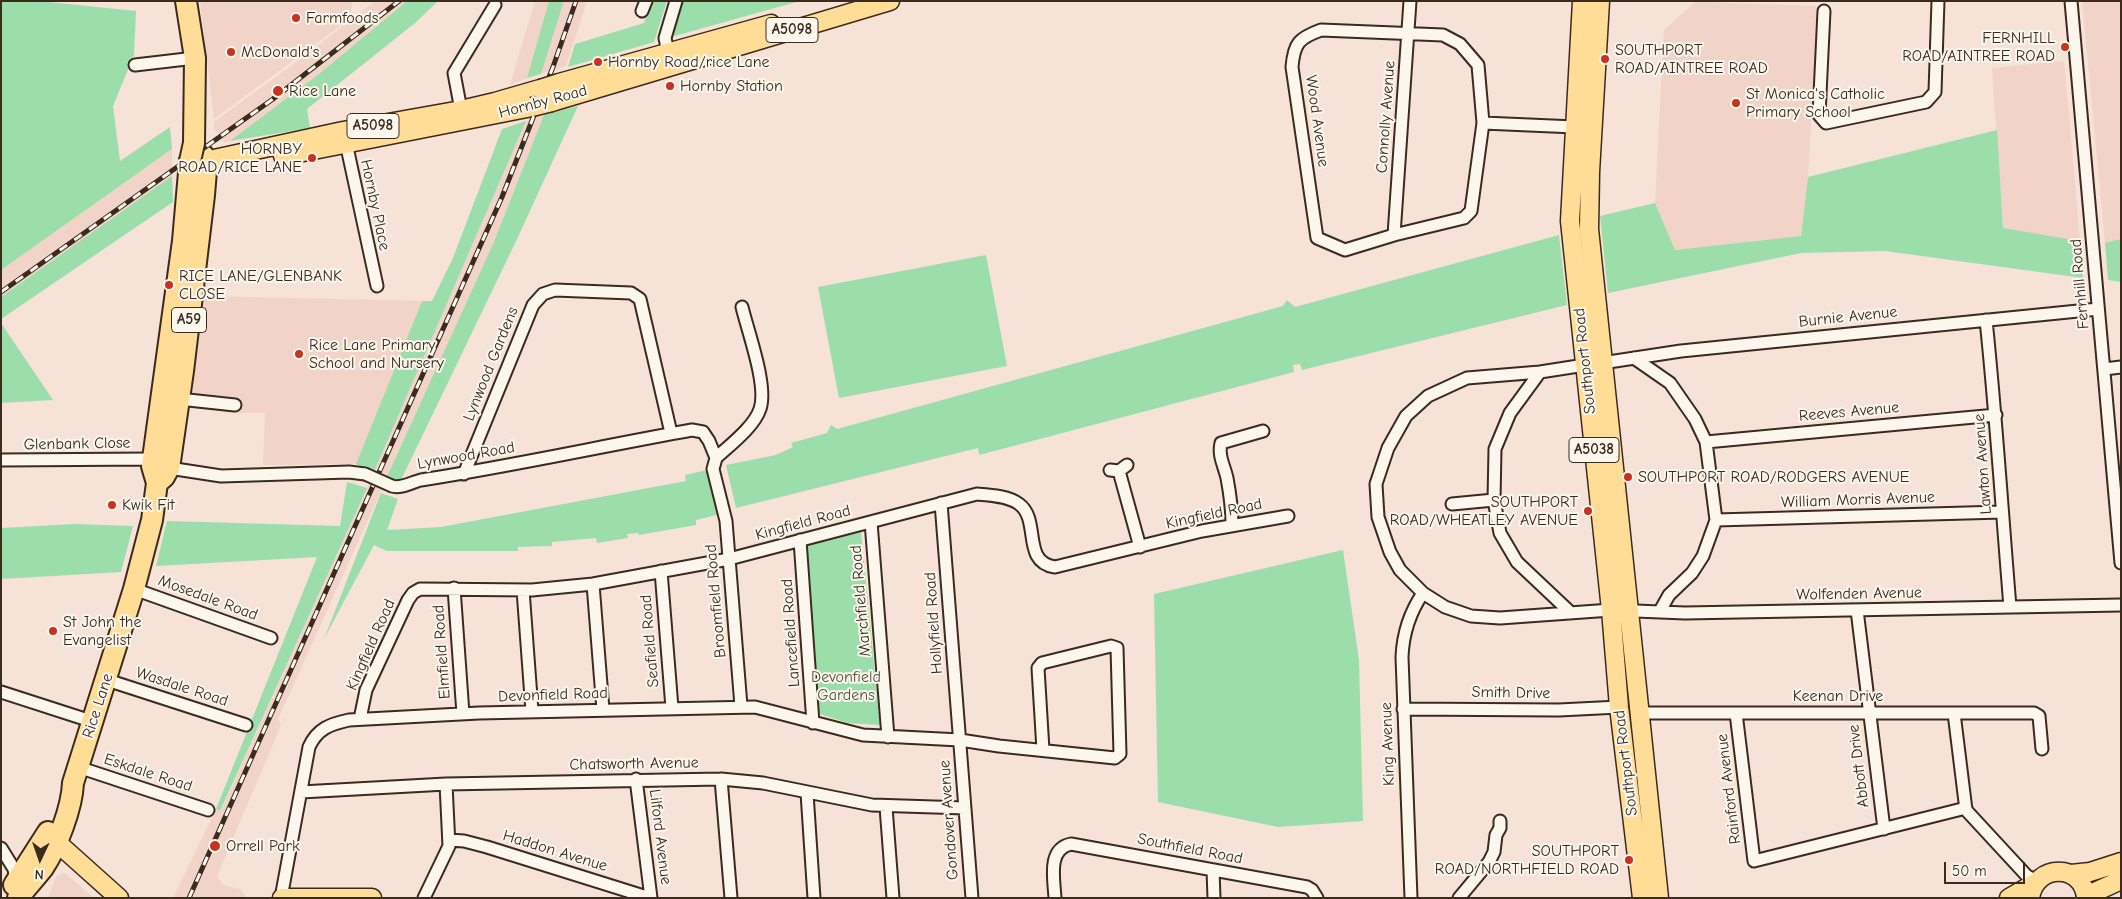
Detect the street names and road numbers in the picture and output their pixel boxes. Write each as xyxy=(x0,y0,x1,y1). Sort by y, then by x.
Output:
road number: A5098 xyxy=(766,18,818,42)
street label: Connolly Avenue xyxy=(1372,60,1400,174)
street label: Wood Avenue xyxy=(1301,74,1333,168)
street label: Hornby Road xyxy=(497,81,589,123)
road number: A5098 xyxy=(347,114,399,138)
street label: Hornby Place xyxy=(356,158,394,252)
street label: Fernhill Road xyxy=(2066,238,2094,330)
street label: Burnie Avenue xyxy=(1798,302,1898,332)
street label: Lynwood Gardens xyxy=(459,304,523,424)
street label: Southport Road xyxy=(1570,307,1600,415)
road number: A59 xyxy=(172,308,206,332)
street label: Reeves Avenue xyxy=(1798,398,1900,426)
street label: Lawton Avenue xyxy=(1970,413,1996,515)
street label: Glenbank Close xyxy=(23,433,131,455)
street label: Lynwood Road xyxy=(416,438,516,474)
road number: A5038 xyxy=(1569,438,1619,462)
street label: William Morris Avenue xyxy=(1781,488,1935,512)
street label: Kingfield Road xyxy=(1164,494,1264,534)
street label: Kingfield Road xyxy=(753,501,853,545)
street label: Broomfield Road xyxy=(701,543,731,659)
street label: Marchfield Road xyxy=(847,544,875,658)
street label: Mosedale Road xyxy=(156,571,260,625)
street label: Hollyfield Road xyxy=(921,571,947,675)
street label: Lancefield Road xyxy=(778,578,804,688)
street label: Wolfenden Avenue xyxy=(1796,583,1922,605)
street label: Seafield Road xyxy=(636,594,664,688)
street label: Kingfield Road xyxy=(342,596,400,694)
street label: Elmfield Road xyxy=(429,604,455,700)
street label: Wasdale Road xyxy=(133,663,231,711)
street label: Rice Lane xyxy=(79,671,117,741)
street label: Devonfield Road xyxy=(498,683,608,707)
street label: Smith Drive xyxy=(1472,683,1550,703)
street label: Keenan Drive xyxy=(1793,686,1883,706)
street label: King Avenue xyxy=(1377,702,1399,786)
street label: Southport Road xyxy=(1610,709,1642,817)
street label: Abbott Drive xyxy=(1844,723,1874,809)
street label: Rainford Avenue xyxy=(1713,733,1745,845)
street label: Eskdale Road xyxy=(101,750,195,796)
street label: Chatsworth Avenue xyxy=(569,753,699,775)
street label: Gondover Avenue xyxy=(935,759,963,881)
street label: Lilford Avenue xyxy=(645,788,675,886)
street label: Haddon Avenue xyxy=(500,826,610,876)
street label: Southfield Road xyxy=(1136,829,1244,869)

